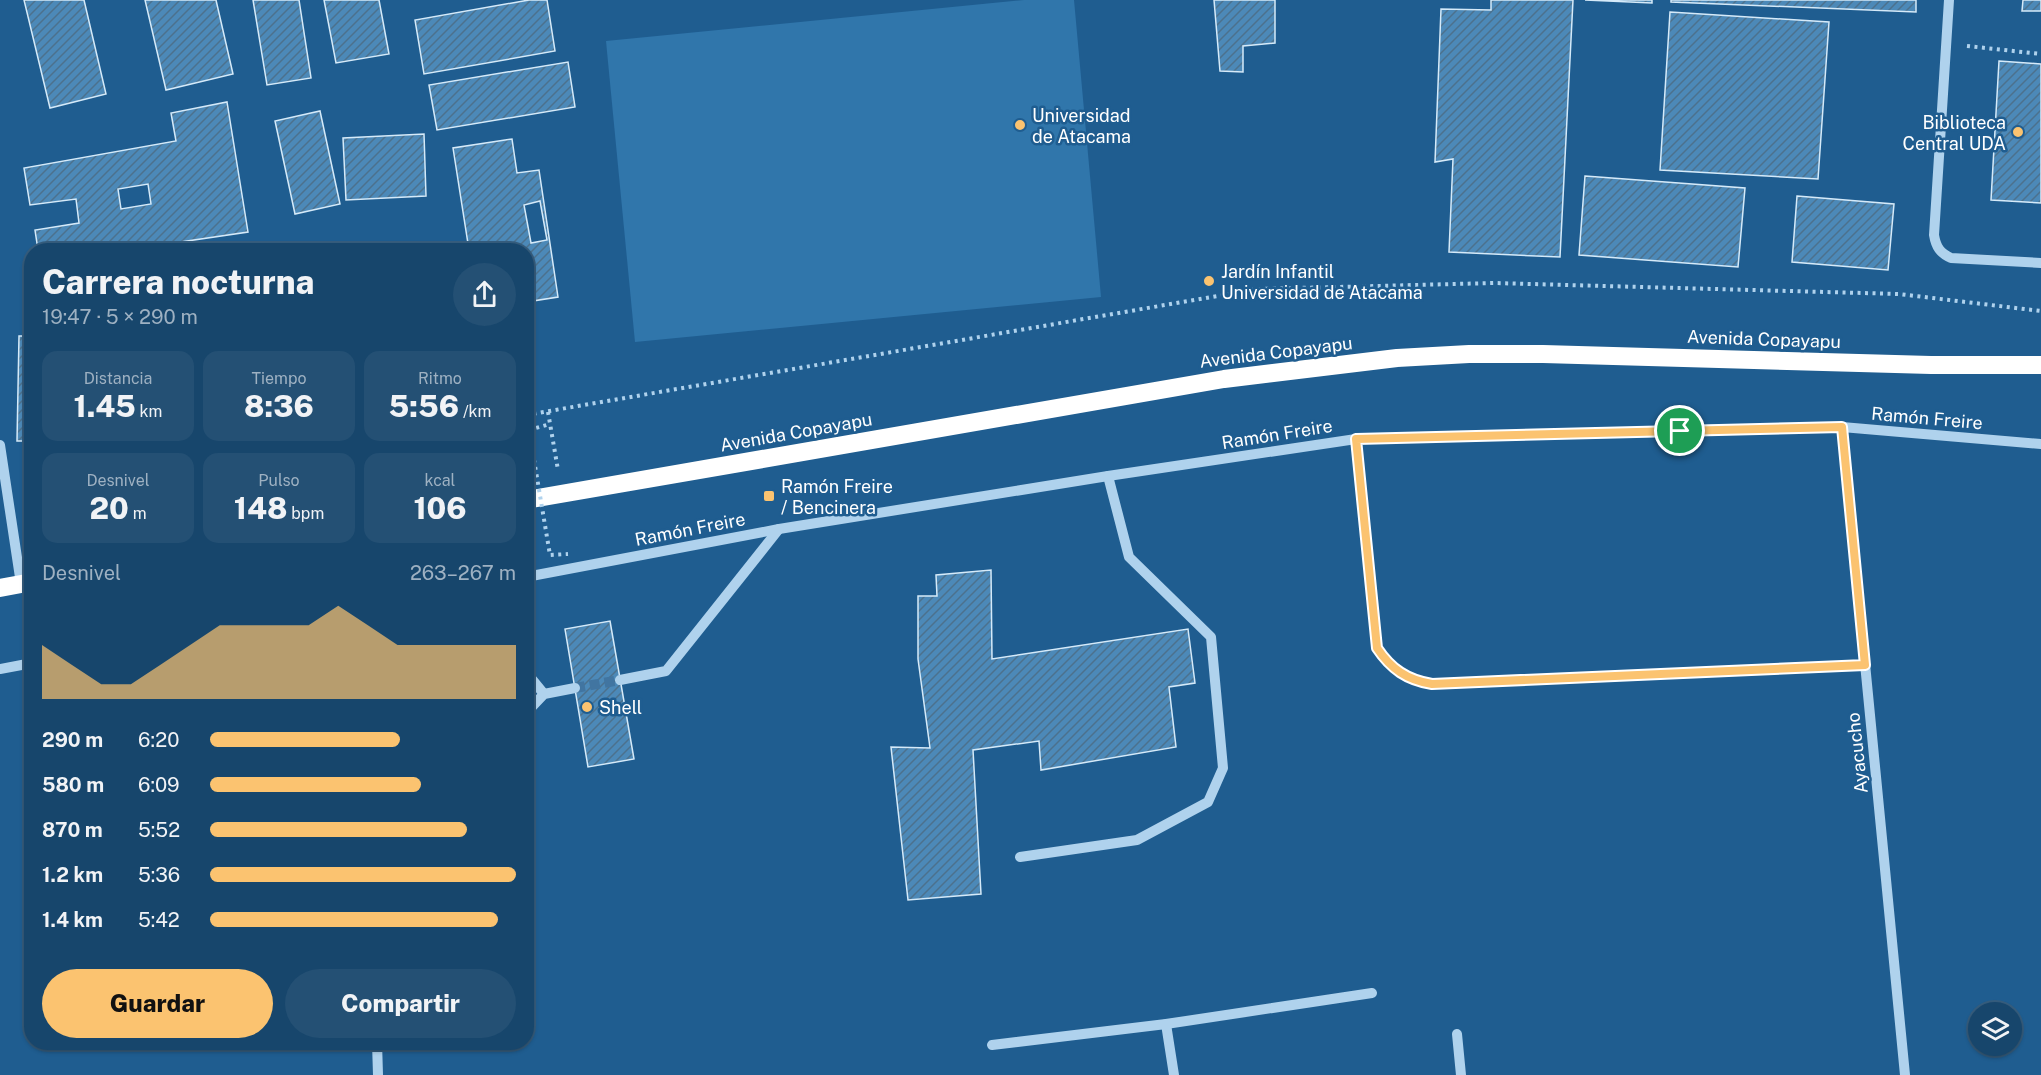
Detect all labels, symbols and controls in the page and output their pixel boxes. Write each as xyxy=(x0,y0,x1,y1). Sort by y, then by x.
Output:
place label: Universidad de Atacama xyxy=(1032,105,1131,147)
place label: Biblioteca Central UDA xyxy=(1903,112,2006,154)
marker: Universidad de Atacama xyxy=(1013,118,1027,132)
marker: Biblioteca Central UDA xyxy=(2011,125,2025,139)
place label: Jardín Infantil Universidad de Atacama xyxy=(1221,261,1423,303)
text: Carrera nocturna xyxy=(42,263,314,301)
button: share xyxy=(453,263,516,326)
marker: Jardín Infantil Universidad de Atacama xyxy=(1202,274,1216,288)
text: 19:47 · 5 × 290 m xyxy=(42,305,198,329)
street label: Avenida Copayapu xyxy=(1687,326,1841,352)
street label: Avenida Copayapu xyxy=(1198,332,1354,372)
text: Distancia xyxy=(84,369,152,388)
text: Tiempo xyxy=(252,369,306,388)
text: Ritmo xyxy=(418,369,462,388)
text: 1.45 xyxy=(74,388,136,424)
text: 8:36 xyxy=(244,388,314,424)
text: 5:56 xyxy=(389,388,459,424)
text: km xyxy=(136,402,162,421)
text: /km xyxy=(459,402,491,421)
street label: Ramón Freire xyxy=(1870,403,1984,433)
pin xyxy=(1654,405,1705,456)
street label: Avenida Copayapu xyxy=(718,408,874,456)
icon: arrive xyxy=(1663,414,1696,447)
street label: Ramón Freire xyxy=(1220,415,1334,453)
text: Desnivel xyxy=(86,471,150,490)
text: Pulso xyxy=(258,471,300,490)
text: kcal xyxy=(425,471,455,490)
place label: Ramón Freire / Bencinera xyxy=(781,476,893,518)
marker: Ramón Freire / Bencinera xyxy=(762,489,776,503)
text: 20 xyxy=(89,490,129,526)
text: 148 xyxy=(234,490,287,526)
text: 106 xyxy=(413,490,467,526)
text: m xyxy=(129,504,147,523)
text: bpm xyxy=(287,504,324,523)
street label: Ramón Freire xyxy=(633,508,747,550)
text: Desnivel xyxy=(42,561,121,585)
text: 263–267 m xyxy=(410,561,516,585)
place label: Shell xyxy=(599,697,642,718)
marker: Shell xyxy=(580,700,594,714)
street label: Ayacucho xyxy=(1842,711,1872,795)
text: 290 m xyxy=(42,728,103,752)
text: 6:20 xyxy=(138,728,180,752)
text: 580 m xyxy=(42,773,104,797)
text: 6:09 xyxy=(138,773,180,797)
text: 870 m xyxy=(42,818,103,842)
text: 5:52 xyxy=(138,818,180,842)
text: 1.2 km xyxy=(42,863,103,887)
text: 5:36 xyxy=(138,863,180,887)
text: 1.4 km xyxy=(42,908,103,932)
text: 5:42 xyxy=(138,908,180,932)
button: Guardar xyxy=(42,969,273,1038)
button: Compartir xyxy=(285,969,516,1038)
map controls xyxy=(1968,1002,2022,1056)
button: layers xyxy=(1968,1002,2022,1056)

